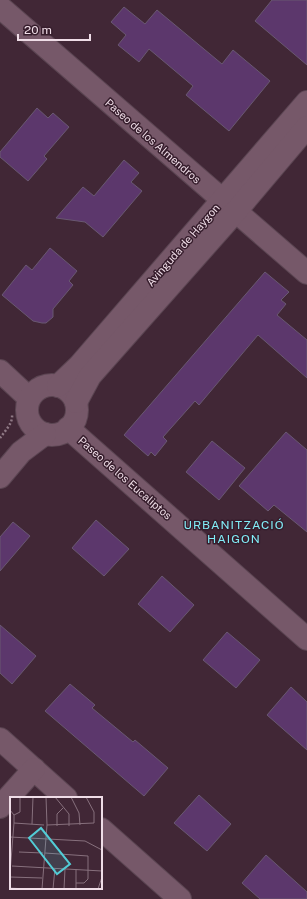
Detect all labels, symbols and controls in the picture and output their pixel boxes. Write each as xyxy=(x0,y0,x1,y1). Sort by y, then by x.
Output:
scale bar xyxy=(18,16,90,42)
text: 20 m xyxy=(24,23,52,37)
street label: Paseo de los Almendros xyxy=(103,96,203,186)
street label: Avinguda de Haygon xyxy=(144,202,222,288)
street label: Paseo de los Eucaliptos xyxy=(76,434,174,522)
district label: URBANITZACIÓ HAIGON xyxy=(184,518,284,546)
inset map xyxy=(10,797,102,889)

